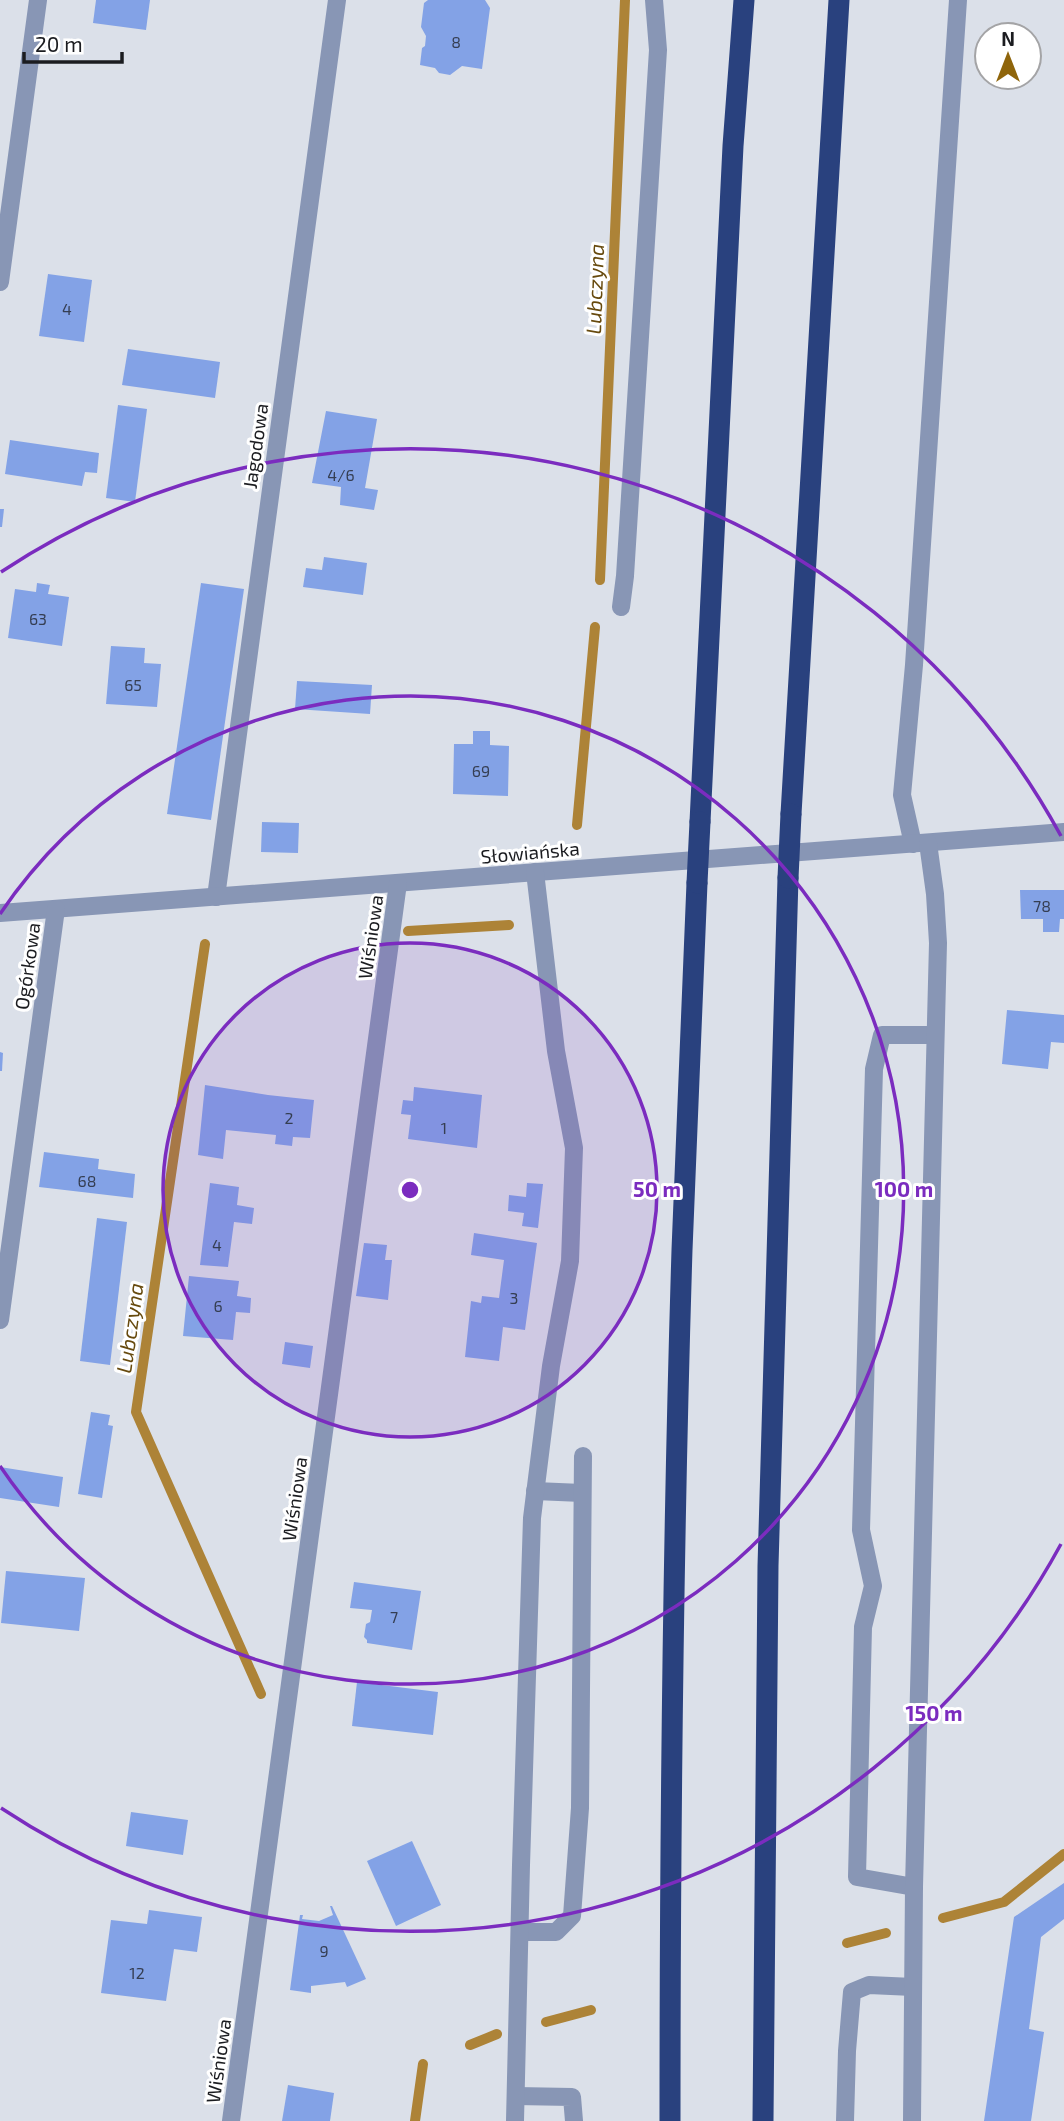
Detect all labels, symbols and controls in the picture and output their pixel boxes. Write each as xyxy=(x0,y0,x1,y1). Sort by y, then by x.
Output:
scale bar xyxy=(24,21,122,65)
north arrow xyxy=(973,21,1043,91)
text: N xyxy=(1001,27,1015,50)
text: 20 m xyxy=(35,31,83,56)
house number: 8 xyxy=(451,32,461,51)
water label: Lubczyna xyxy=(580,243,609,335)
house number: 4 xyxy=(62,299,72,318)
street label: Jagodowa xyxy=(238,402,272,490)
house number: 4/6 xyxy=(327,465,355,484)
house number: 63 xyxy=(29,609,47,628)
house number: 65 xyxy=(124,675,142,694)
house number: 69 xyxy=(472,761,490,780)
street label: Słowiańska xyxy=(480,836,580,868)
street label: Wiśniowa xyxy=(353,893,387,981)
house number: 78 xyxy=(1033,896,1051,915)
street label: Ogórkowa xyxy=(10,921,44,1011)
house number: 2 xyxy=(285,1108,294,1127)
house number: 1 xyxy=(441,1118,447,1137)
house number: 68 xyxy=(78,1171,96,1190)
text: 50 m xyxy=(633,1176,681,1201)
text: 100 m xyxy=(875,1176,933,1201)
centre of rings xyxy=(398,1178,422,1202)
house number: 4 xyxy=(212,1235,222,1254)
water label: Lubczyna xyxy=(110,1281,149,1375)
house number: 3 xyxy=(510,1288,518,1307)
house number: 6 xyxy=(213,1296,223,1315)
street label: Wiśniowa xyxy=(277,1455,311,1543)
house number: 7 xyxy=(390,1607,398,1626)
text: 150 m xyxy=(906,1700,962,1725)
house number: 9 xyxy=(319,1941,329,1960)
house number: 12 xyxy=(129,1963,145,1982)
street label: Wiśniowa xyxy=(201,2017,235,2105)

